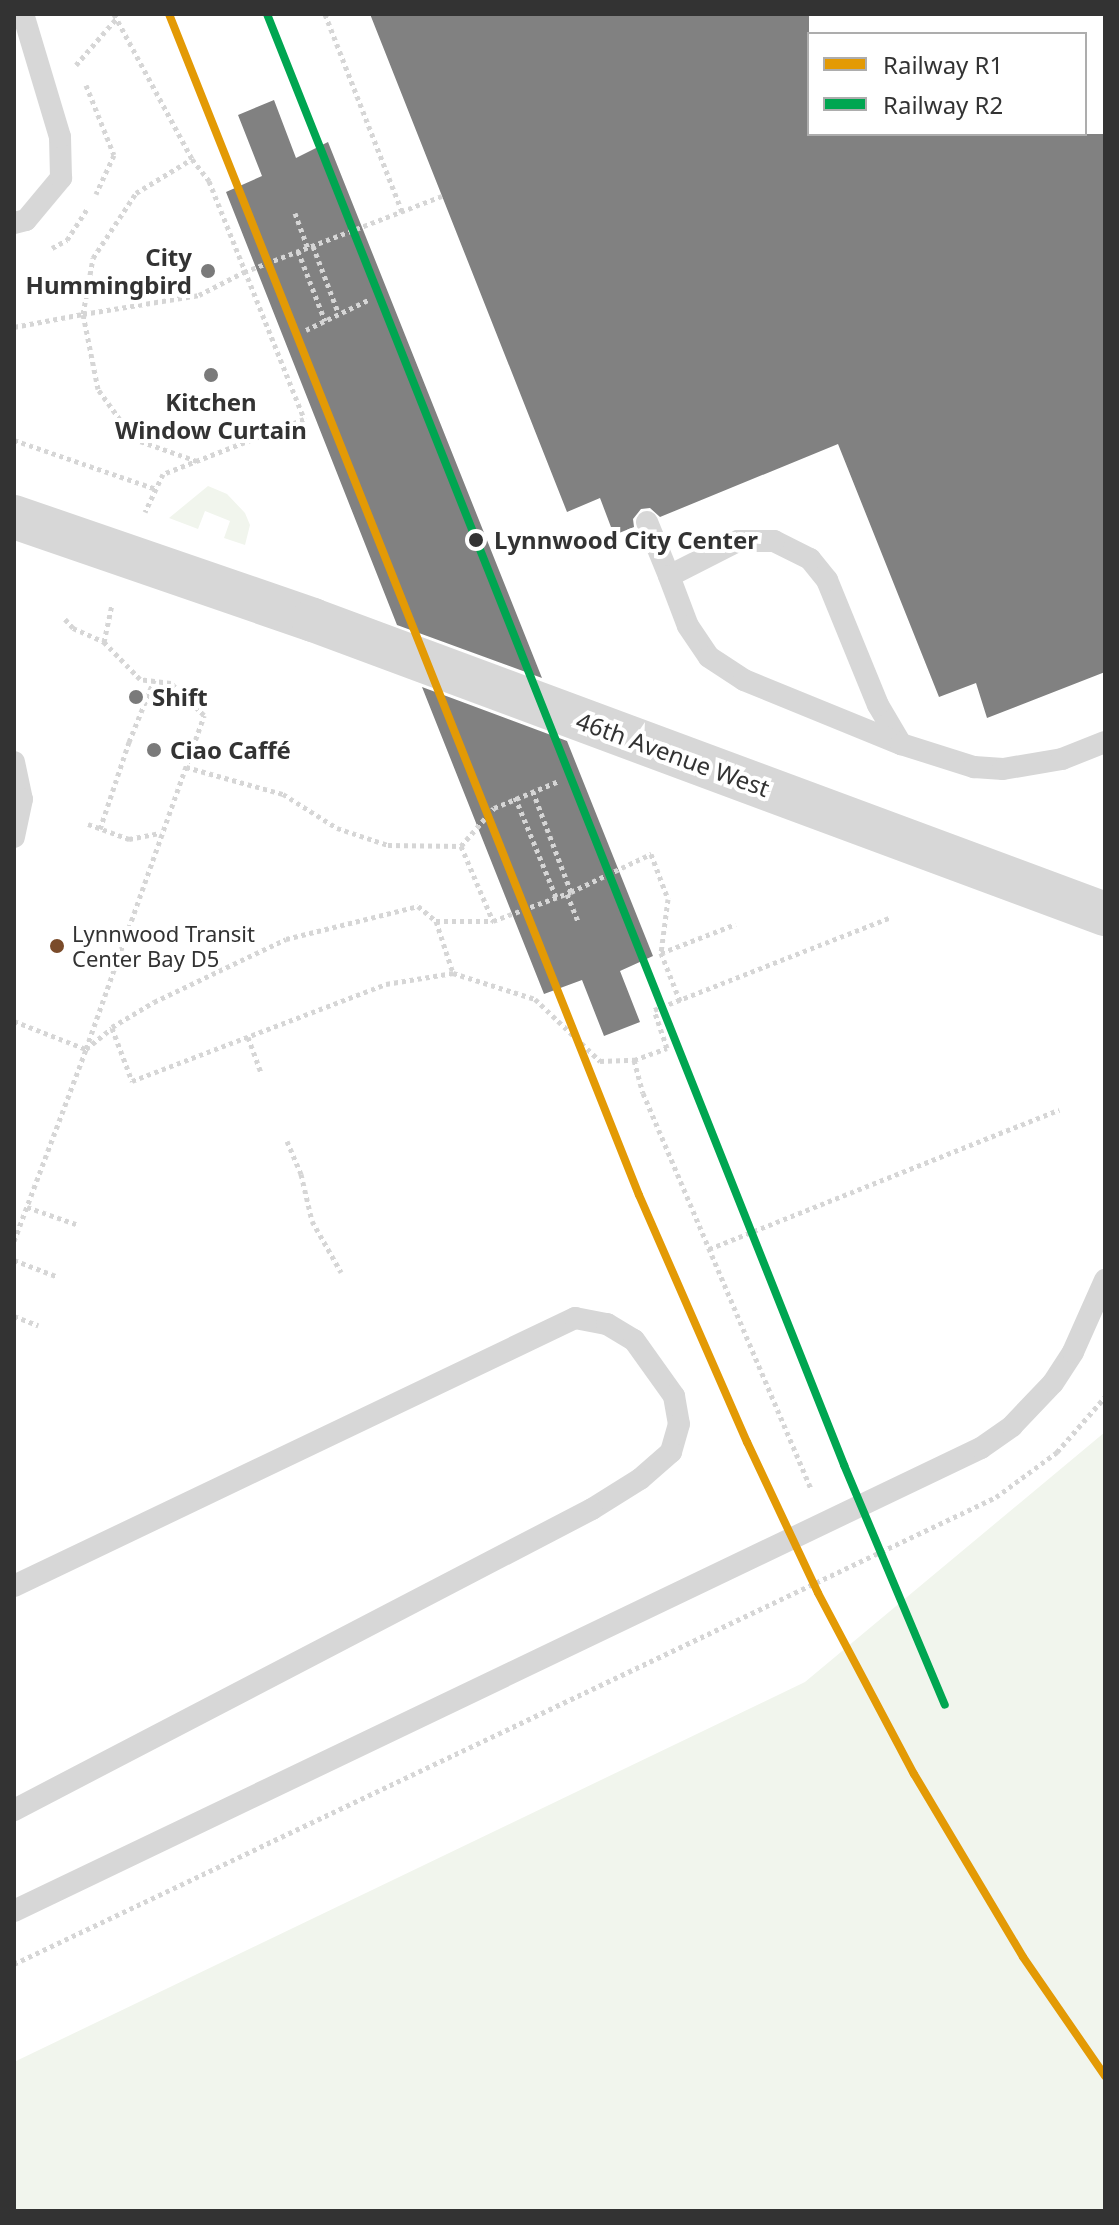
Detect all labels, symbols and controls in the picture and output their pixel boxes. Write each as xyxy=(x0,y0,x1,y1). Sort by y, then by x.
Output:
legend xyxy=(807,32,1087,136)
text: Railway R1 xyxy=(883,48,1003,81)
text: Railway R2 xyxy=(883,88,1003,121)
place label: City Hummingbird xyxy=(26,243,192,299)
marker: City Hummingbird xyxy=(199,262,217,280)
marker: Kitchen Window Curtain xyxy=(202,366,220,384)
place label: Kitchen Window Curtain xyxy=(115,388,307,444)
place label: Lynnwood City Center xyxy=(494,526,758,554)
marker: Lynnwood City Center xyxy=(465,529,487,551)
place label: Shift xyxy=(152,683,208,711)
marker: Shift xyxy=(127,688,145,706)
street label: 46th Avenue West xyxy=(573,706,773,802)
place label: Ciao Caffé xyxy=(170,736,291,764)
marker: Ciao Caffé xyxy=(145,741,163,759)
place label: Lynnwood Transit Center Bay D5 xyxy=(72,920,255,972)
marker: Lynnwood Transit Center Bay D5 xyxy=(49,938,65,954)

